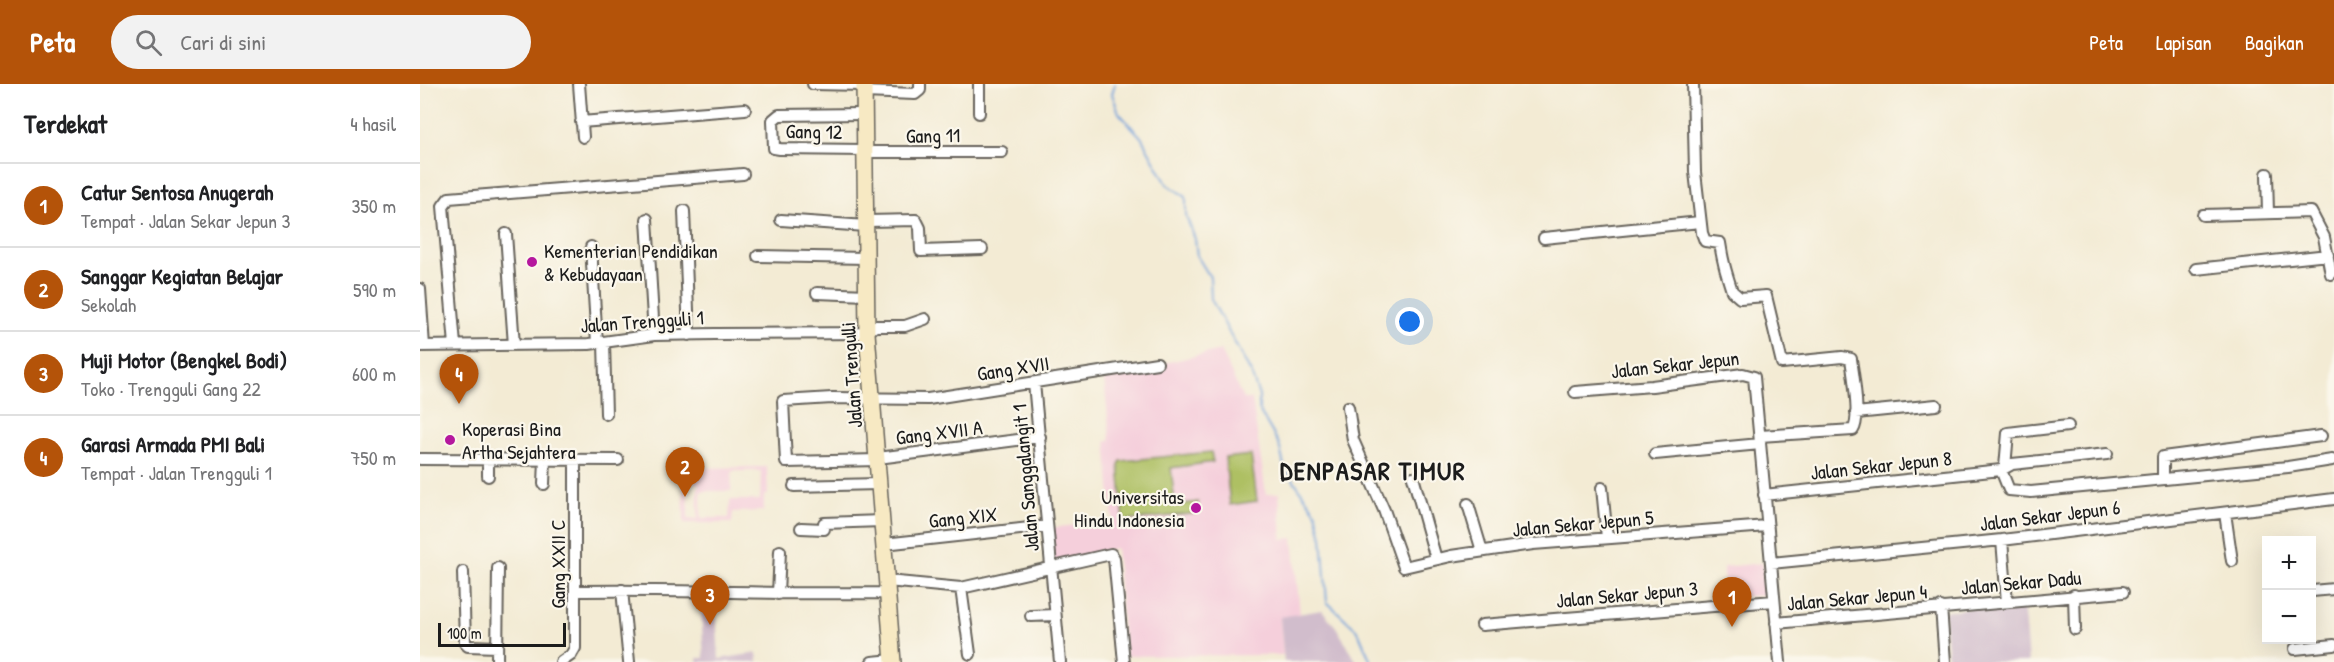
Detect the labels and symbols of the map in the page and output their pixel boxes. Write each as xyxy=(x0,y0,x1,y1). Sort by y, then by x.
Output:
street label: Gang 12 xyxy=(785,117,843,145)
street label: Gang 11 xyxy=(906,121,960,149)
place label: Kementerian Pendidikan & Kebudayaan xyxy=(544,237,718,287)
marker: Kementerian Pendidikan & Kebudayaan xyxy=(525,255,539,269)
street label: Jalan Trengguli 1 xyxy=(579,303,705,339)
your location xyxy=(1395,307,1424,336)
street label: Jalan Trengulli xyxy=(834,321,868,429)
street label: Jalan Sekar Jepun xyxy=(1610,344,1740,384)
street label: Gang XVII xyxy=(975,349,1051,387)
pin: 4 xyxy=(440,354,478,404)
street label: Jalan Sanggalangit 1 xyxy=(1005,403,1045,553)
street label: Gang XVII A xyxy=(894,413,984,451)
place label: Koperasi Bina Artha Sejahtera xyxy=(462,415,576,465)
marker: Koperasi Bina Artha Sejahtera xyxy=(443,433,457,447)
street label: Jalan Sekar Jepun 8 xyxy=(1809,444,1953,486)
pin: 2 xyxy=(666,448,704,497)
district label: DENPASAR TIMUR xyxy=(1280,453,1466,488)
place label: Universitas Hindu Indonesia xyxy=(1074,483,1184,533)
street label: Jalan Sekar Jepun 6 xyxy=(1978,493,2122,537)
street label: Gang XIX xyxy=(927,500,999,534)
marker: Universitas Hindu Indonesia xyxy=(1189,501,1203,515)
street label: Jalan Sekar Jepun 5 xyxy=(1511,503,1655,543)
street label: Gang XXII C xyxy=(544,519,571,608)
street label: Jalan Sekar Dadu xyxy=(1960,563,2082,601)
street label: Jalan Sekar Jepun 3 xyxy=(1555,574,1699,614)
pin: 3 xyxy=(690,576,730,625)
street label: Jalan Sekar Jepun 4 xyxy=(1786,577,1928,617)
pin: 1 xyxy=(1712,578,1752,627)
scale bar xyxy=(438,620,566,648)

